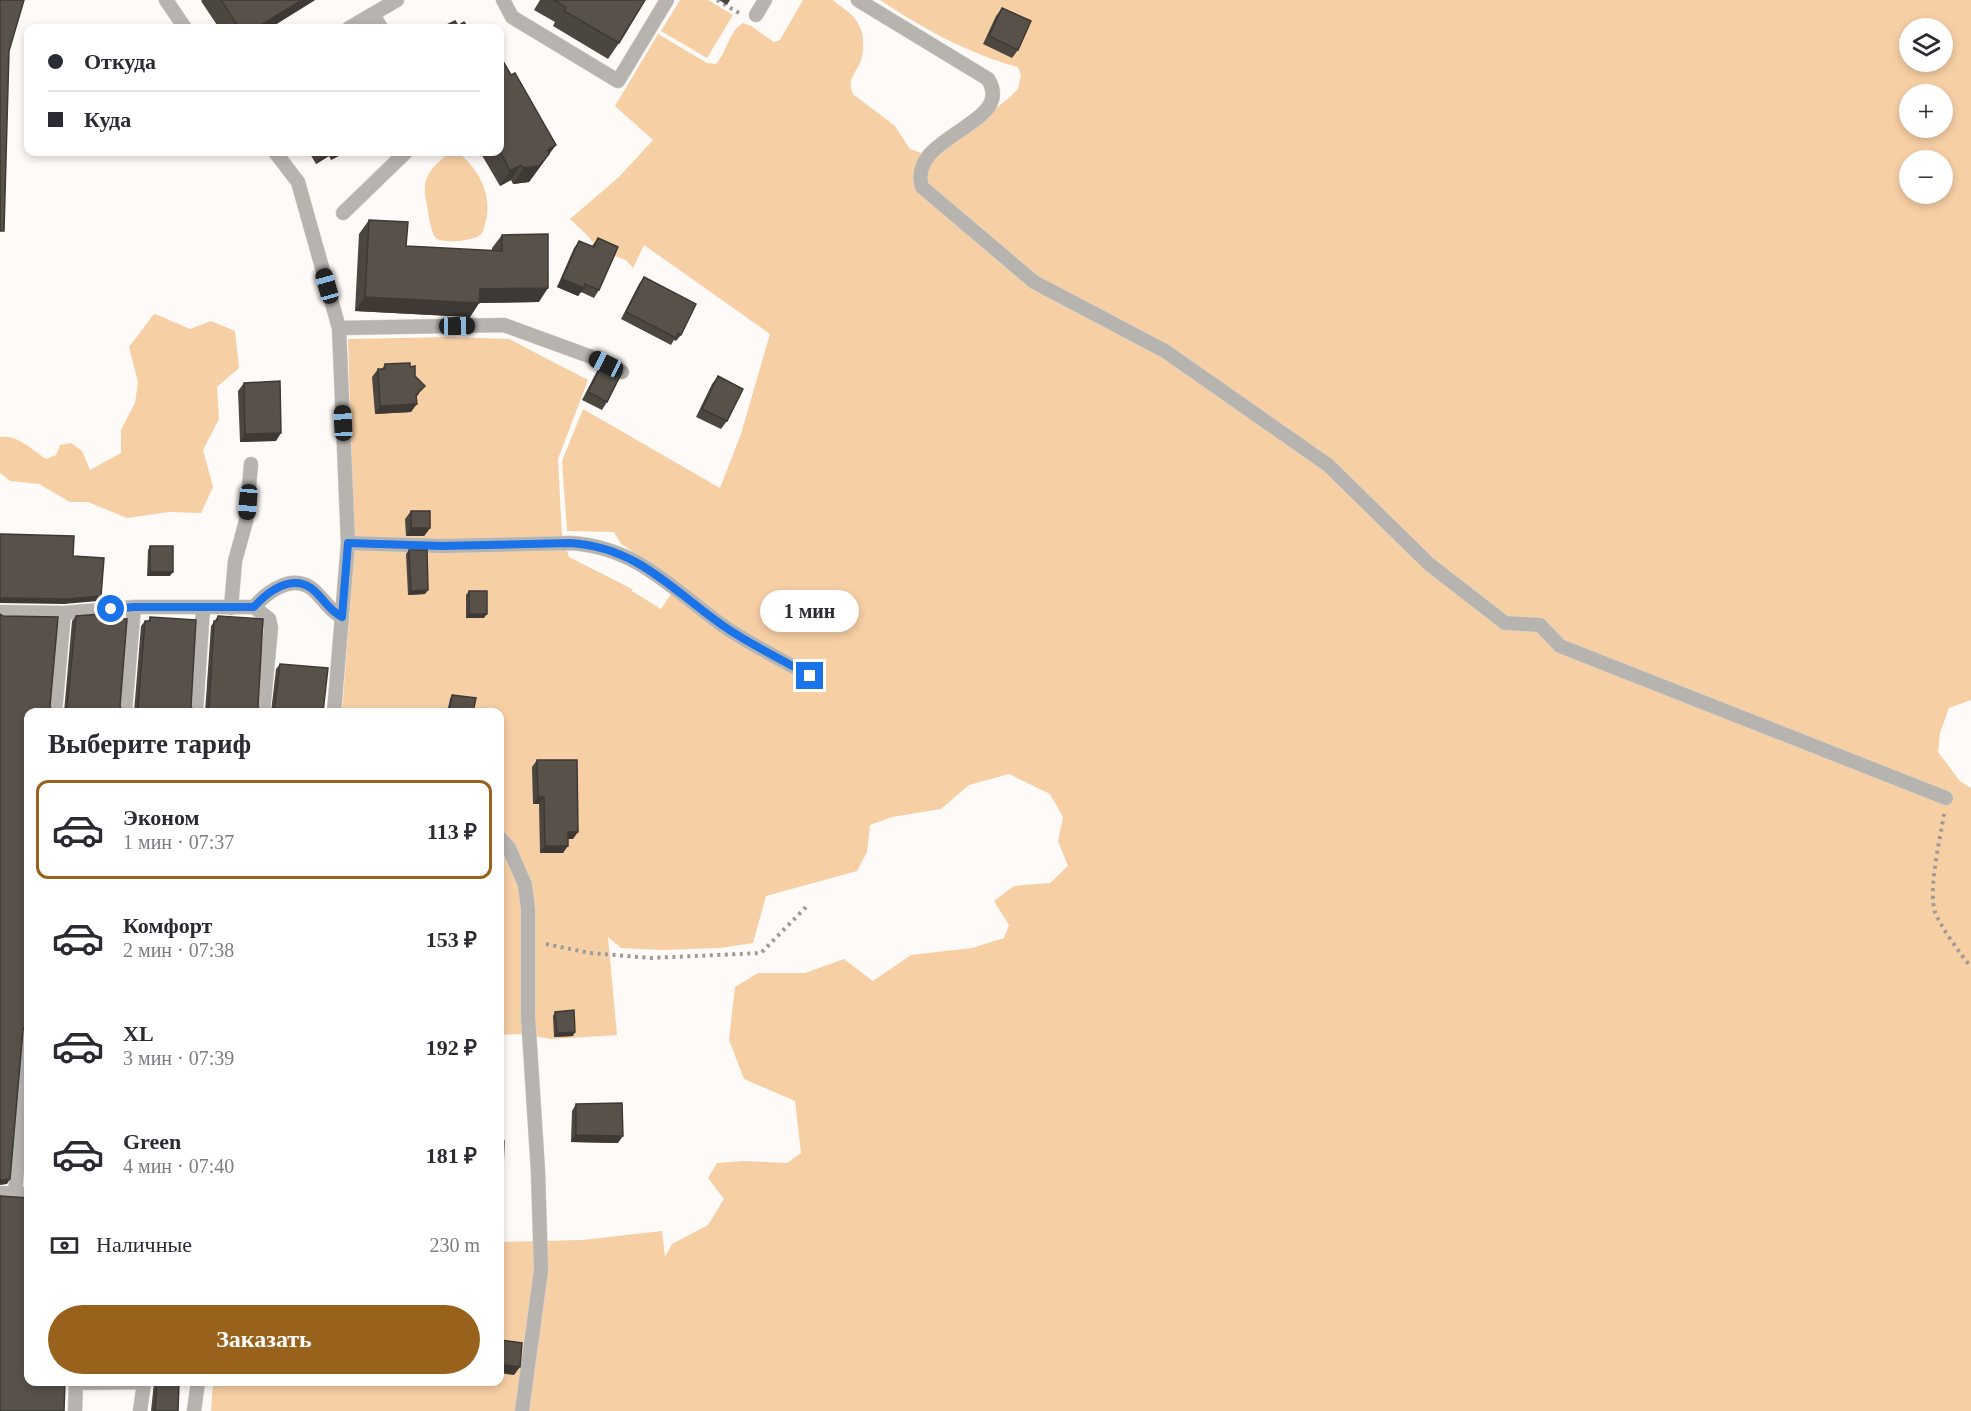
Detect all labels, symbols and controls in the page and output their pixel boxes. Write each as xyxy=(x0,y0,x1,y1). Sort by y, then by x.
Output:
map controls xyxy=(1899,18,1953,204)
button: layers xyxy=(1899,18,1953,72)
text: Откуда xyxy=(84,49,156,74)
button: + xyxy=(1899,84,1953,138)
text: Куда xyxy=(84,107,131,132)
button: − xyxy=(1899,150,1953,204)
car xyxy=(313,266,341,306)
car xyxy=(439,317,475,335)
car xyxy=(586,348,626,380)
car xyxy=(333,405,353,441)
car xyxy=(237,483,259,521)
callout: 1 мин xyxy=(760,589,860,631)
route start xyxy=(97,595,124,622)
text: 1 мин xyxy=(784,600,835,622)
route end xyxy=(796,662,823,689)
text: Выберите тариф xyxy=(48,729,251,759)
icon: car xyxy=(51,803,105,857)
text: Эконом xyxy=(123,805,200,830)
text: 113 ₽ xyxy=(427,819,477,844)
text: 1 мин · 07:37 xyxy=(123,831,234,853)
icon: car xyxy=(51,911,105,965)
text: Комфорт xyxy=(123,913,212,938)
text: 153 ₽ xyxy=(426,927,477,952)
text: 2 мин · 07:38 xyxy=(123,939,234,961)
icon: car xyxy=(51,1019,105,1073)
text: XL xyxy=(123,1021,154,1046)
text: 192 ₽ xyxy=(426,1035,477,1060)
text: 3 мин · 07:39 xyxy=(123,1047,234,1069)
icon: car xyxy=(51,1127,105,1181)
text: Green xyxy=(123,1129,181,1154)
text: 181 ₽ xyxy=(426,1143,477,1168)
text: 4 мин · 07:40 xyxy=(123,1155,234,1177)
icon: cash xyxy=(48,1229,81,1262)
text: Наличные xyxy=(96,1232,192,1257)
text: 230 m xyxy=(429,1234,480,1256)
button: Заказать xyxy=(48,1305,480,1374)

